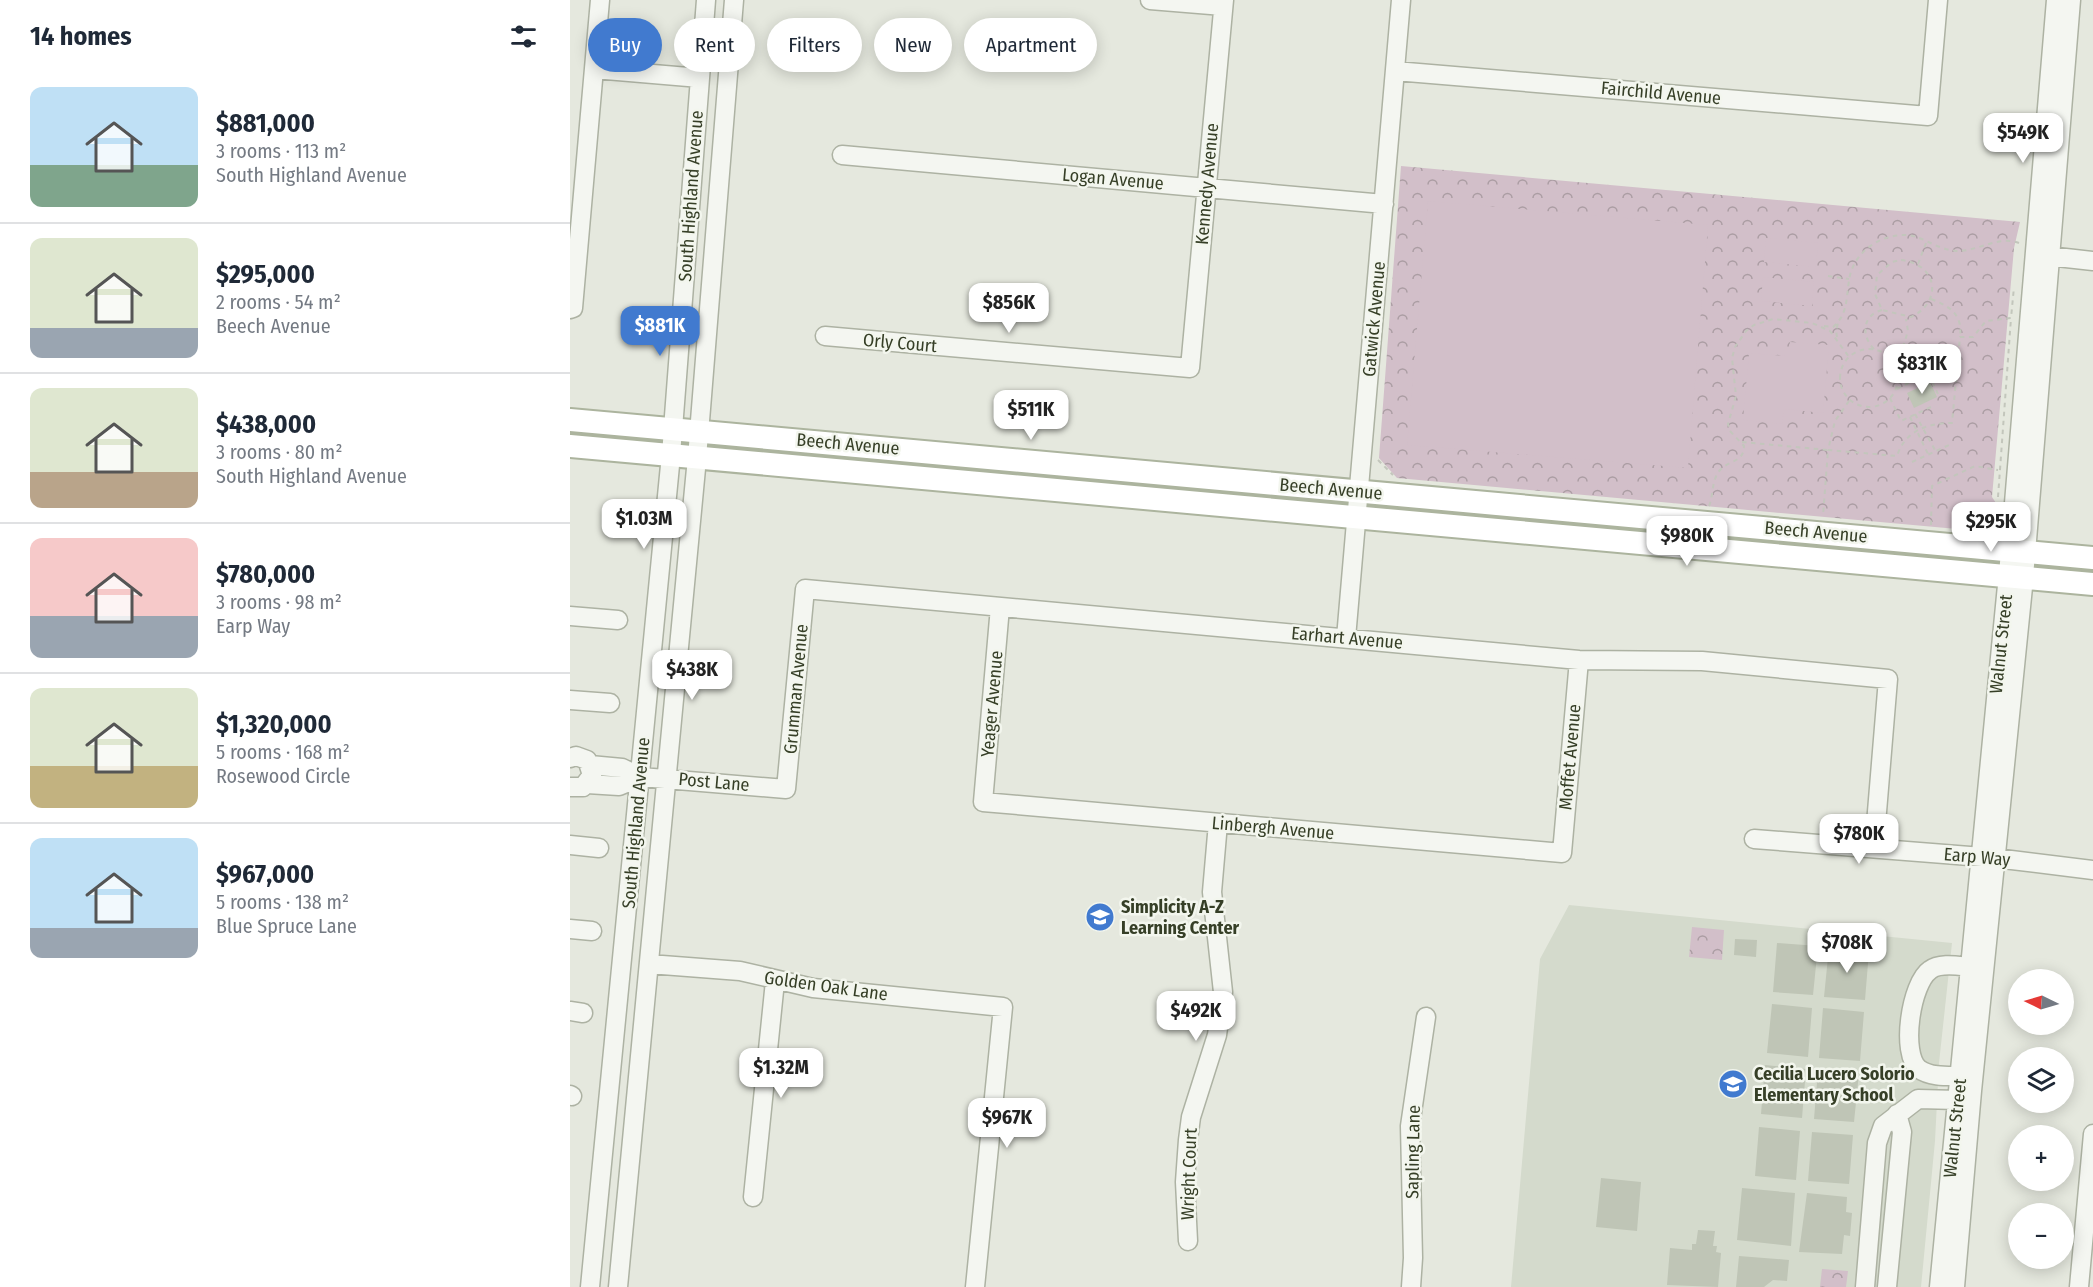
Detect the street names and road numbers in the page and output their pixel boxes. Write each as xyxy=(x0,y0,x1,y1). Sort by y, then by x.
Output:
street label: Fairchild Avenue xyxy=(1600,77,1722,109)
street label: South Highland Avenue xyxy=(674,109,708,282)
street label: Kennedy Avenue xyxy=(1191,122,1223,246)
street label: Logan Avenue xyxy=(1061,164,1165,194)
street label: Gatwick Avenue xyxy=(1358,260,1390,378)
street label: Orly Court xyxy=(862,329,938,357)
street label: Beech Avenue xyxy=(796,429,900,459)
street label: Beech Avenue xyxy=(1279,474,1383,504)
street label: Beech Avenue xyxy=(1764,517,1868,547)
street label: Walnut Street xyxy=(1985,593,2017,695)
street label: Earhart Avenue xyxy=(1290,622,1404,654)
street label: Grumman Avenue xyxy=(779,623,813,755)
street label: Yeager Avenue xyxy=(976,650,1008,758)
street label: Moffet Avenue xyxy=(1554,703,1586,811)
street label: South Highland Avenue xyxy=(618,736,654,910)
street label: Post Lane xyxy=(678,768,751,796)
street label: Linbergh Avenue xyxy=(1211,812,1335,844)
street label: Earp Way xyxy=(1943,843,2011,871)
street label: Golden Oak Lane xyxy=(763,966,889,1006)
street label: Walnut Street xyxy=(1939,1077,1971,1179)
street label: Sapling Lane xyxy=(1401,1105,1425,1199)
street label: Wright Court xyxy=(1176,1127,1202,1220)

